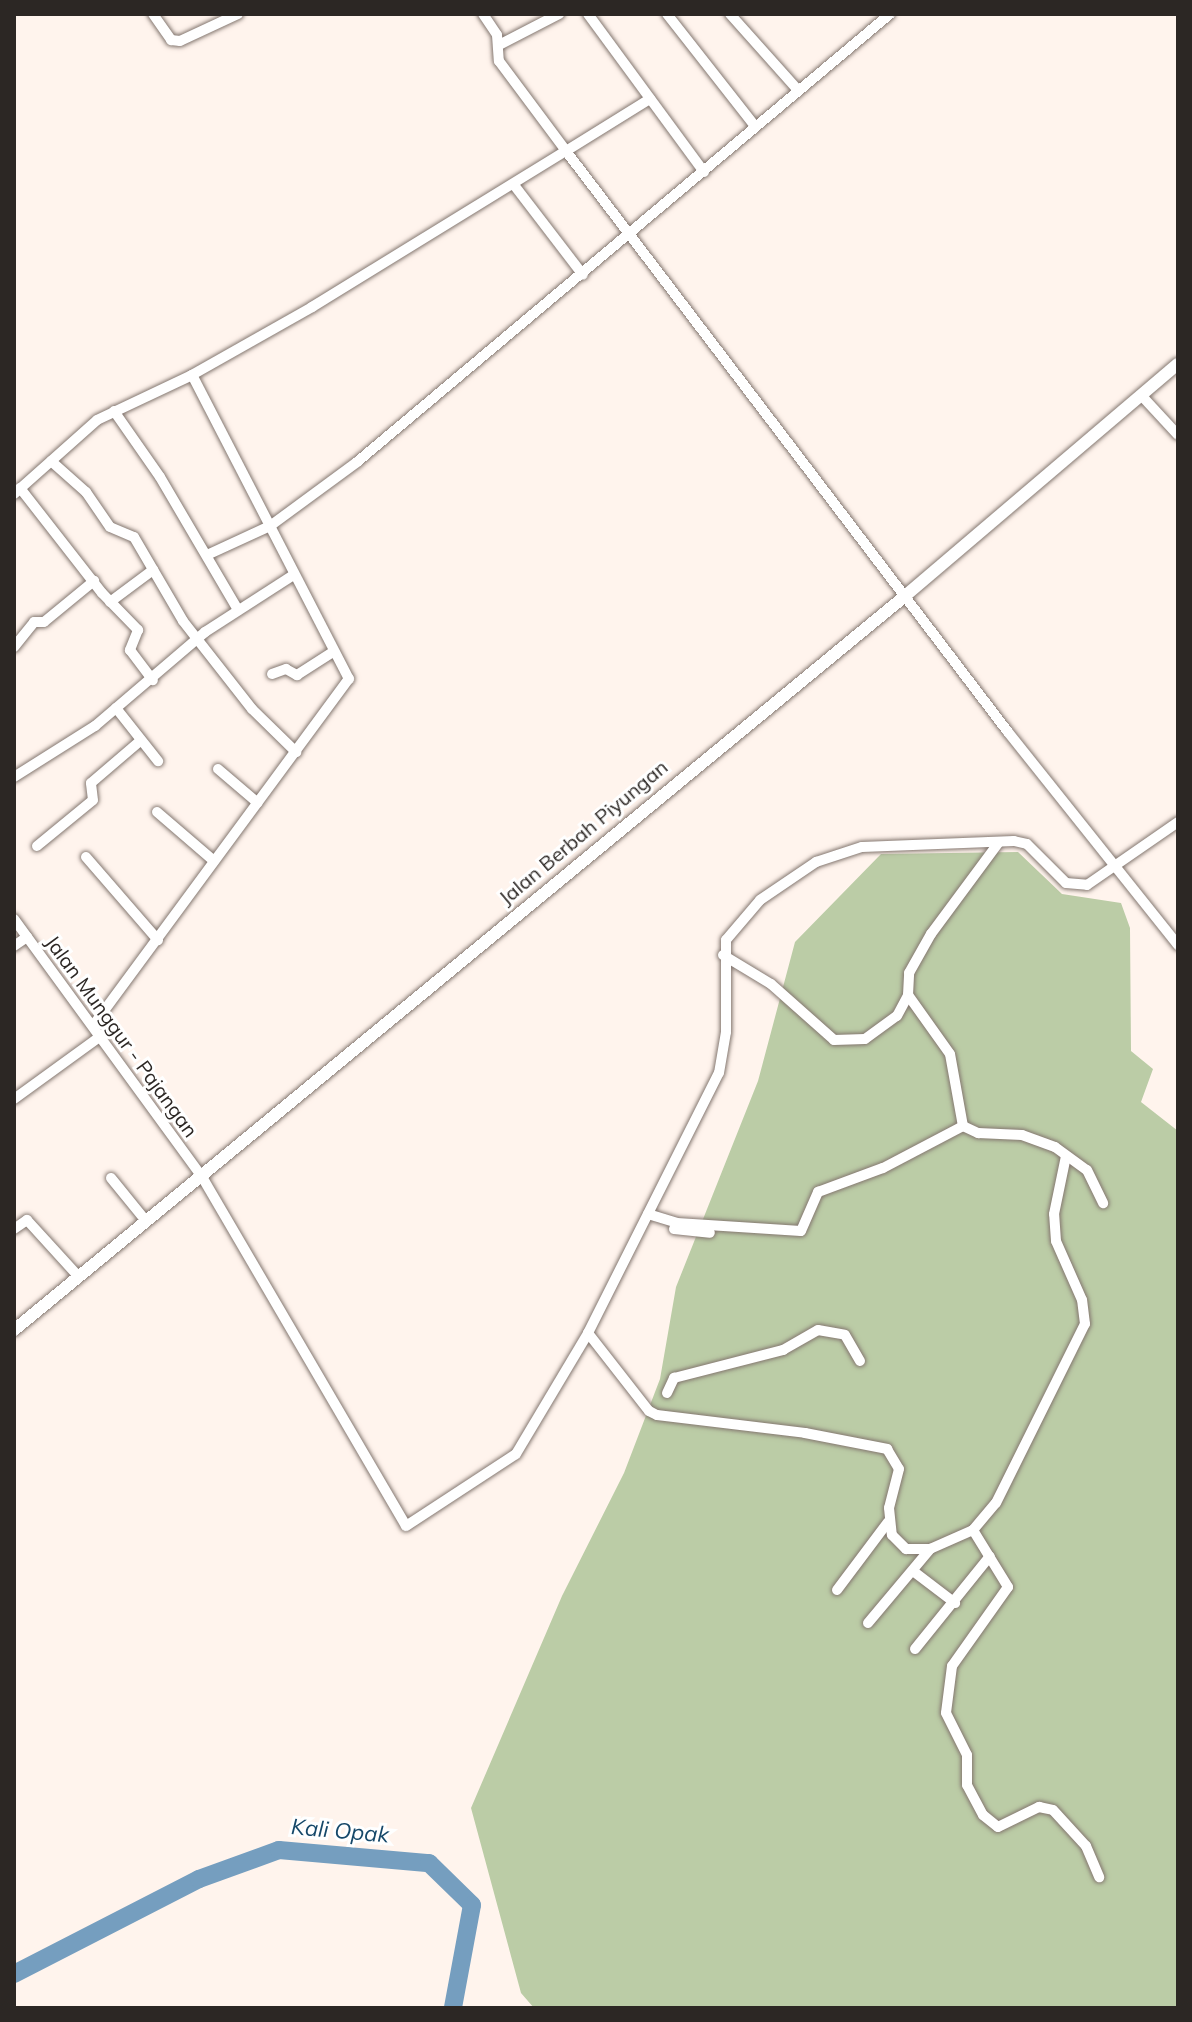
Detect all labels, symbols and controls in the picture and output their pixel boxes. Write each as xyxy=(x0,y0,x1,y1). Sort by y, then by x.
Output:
street label: Jalan Berbah Piyungan xyxy=(494,755,672,909)
street label: Jalan Munggur - Pajangan xyxy=(41,930,203,1142)
water label: Kali Opak xyxy=(290,1814,390,1848)

